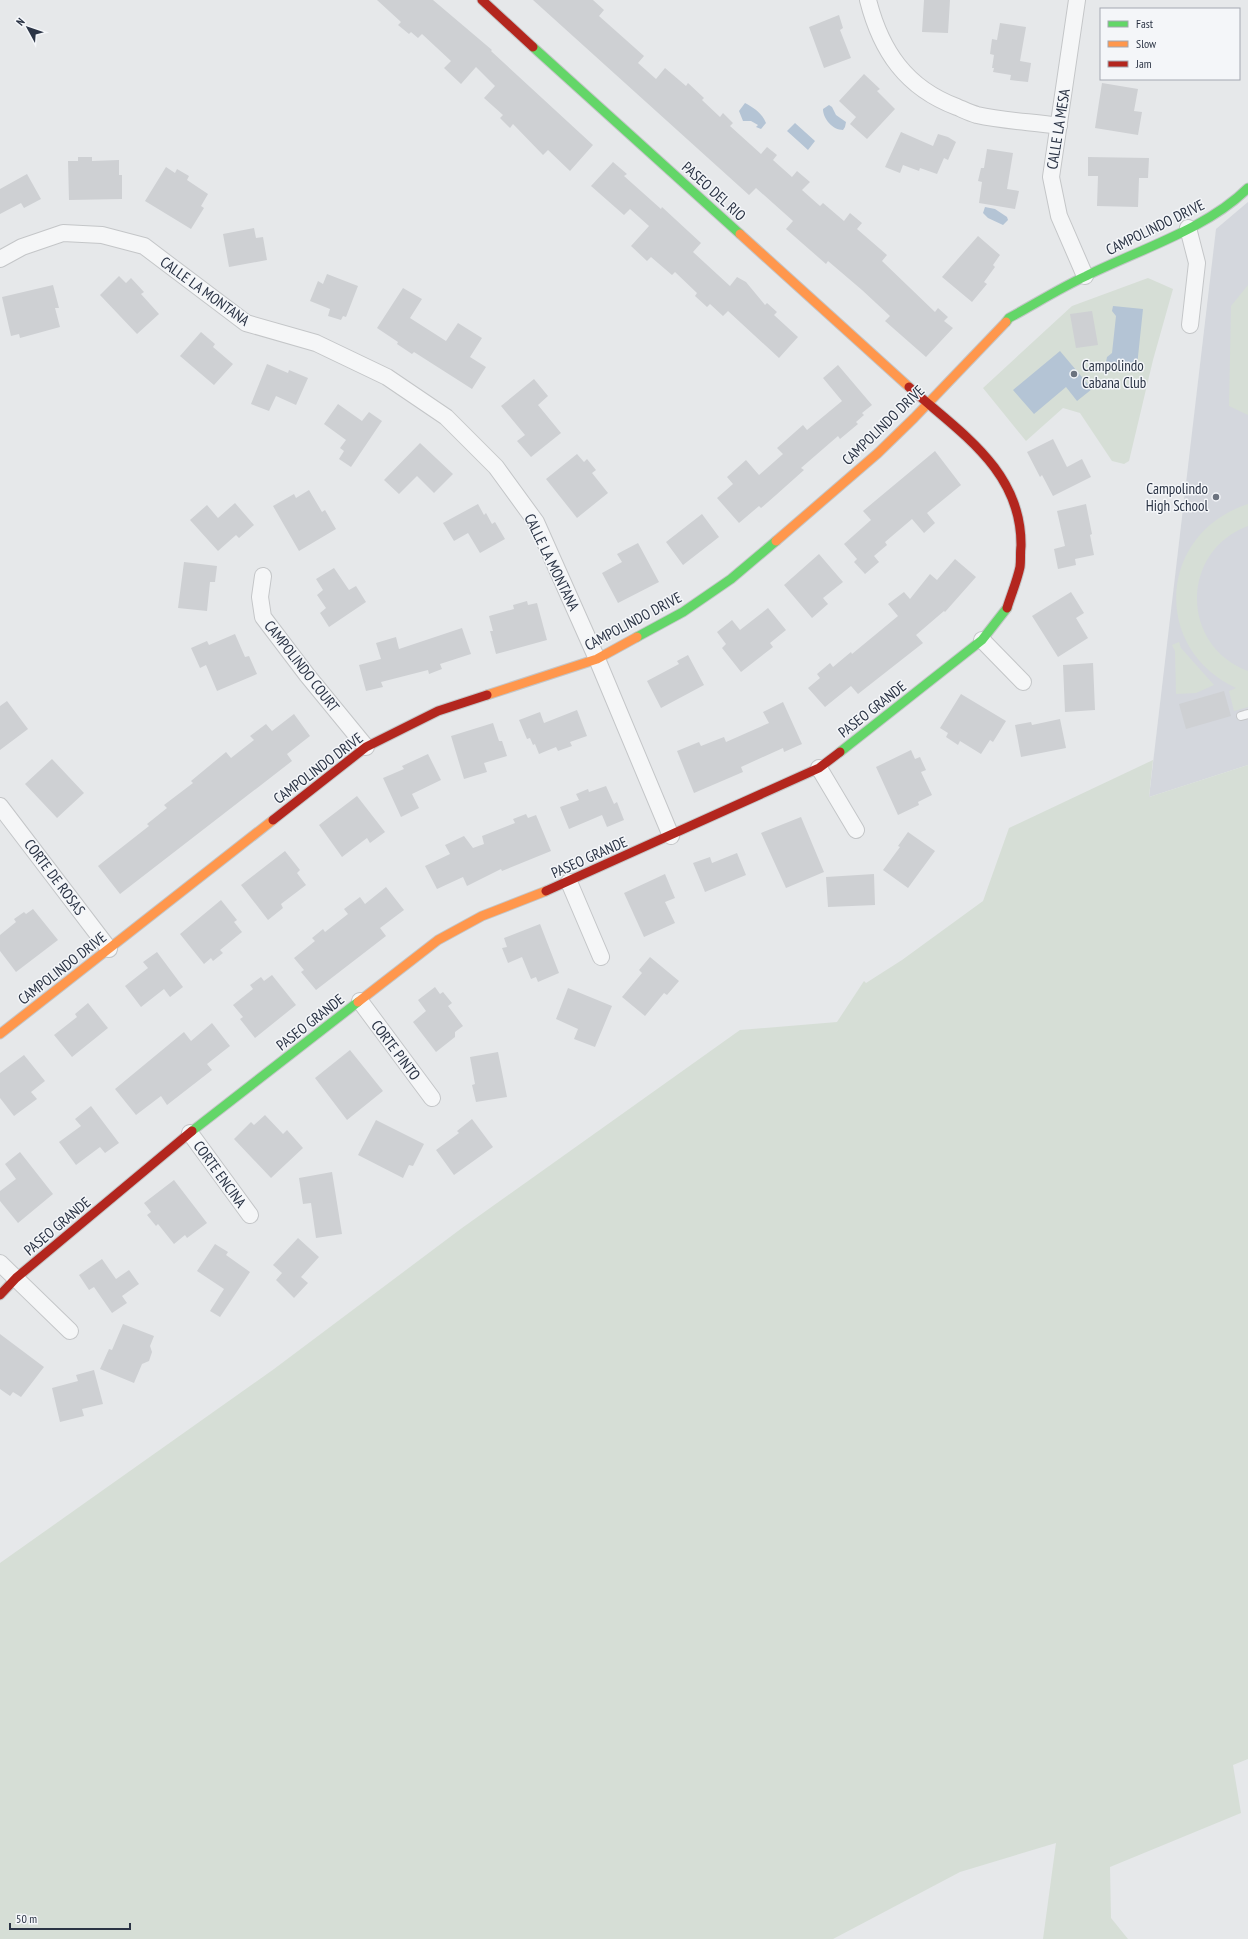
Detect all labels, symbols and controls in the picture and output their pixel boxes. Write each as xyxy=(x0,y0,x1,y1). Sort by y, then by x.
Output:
north arrow xyxy=(8,8,48,48)
legend xyxy=(1100,8,1240,80)
text: N xyxy=(13,15,28,28)
text: Fast xyxy=(1136,16,1154,31)
text: Slow xyxy=(1136,36,1157,51)
text: Jam xyxy=(1135,56,1152,71)
street label: CALLE LA MESA xyxy=(1042,86,1074,171)
street label: PASEO DEL RIO xyxy=(678,157,750,225)
street label: CAMPOLINDO DRIVE xyxy=(1103,195,1207,259)
street label: CALLE LA MONTANA xyxy=(157,252,254,330)
place label: Campolindo Cabana Club xyxy=(1082,356,1146,392)
marker: Campolindo Cabana Club xyxy=(1069,369,1079,379)
street label: CAMPOLINDO DRIVE xyxy=(838,381,928,469)
place label: Campolindo High School xyxy=(1146,479,1209,515)
marker: Campolindo High School xyxy=(1211,492,1221,502)
street label: CALLE LA MONTANA xyxy=(520,510,584,614)
street label: CAMPOLINDO DRIVE xyxy=(581,587,685,655)
street label: CAMPOLINDO COURT xyxy=(260,616,344,716)
street label: PASEO GRANDE xyxy=(834,677,910,741)
street label: CAMPOLINDO DRIVE xyxy=(270,728,366,808)
street label: PASEO GRANDE xyxy=(548,832,630,882)
street label: CORTE DE ROSAS xyxy=(20,835,90,919)
street label: CAMPOLINDO DRIVE xyxy=(14,928,110,1008)
street label: PASEO GRANDE xyxy=(272,990,348,1054)
street label: CORTE PINTO xyxy=(367,1016,425,1084)
street label: CORTE ENCINA xyxy=(189,1137,251,1212)
street label: PASEO GRANDE xyxy=(20,1193,94,1259)
scale bar xyxy=(10,1905,130,1931)
text: 50 m xyxy=(16,1911,37,1926)

